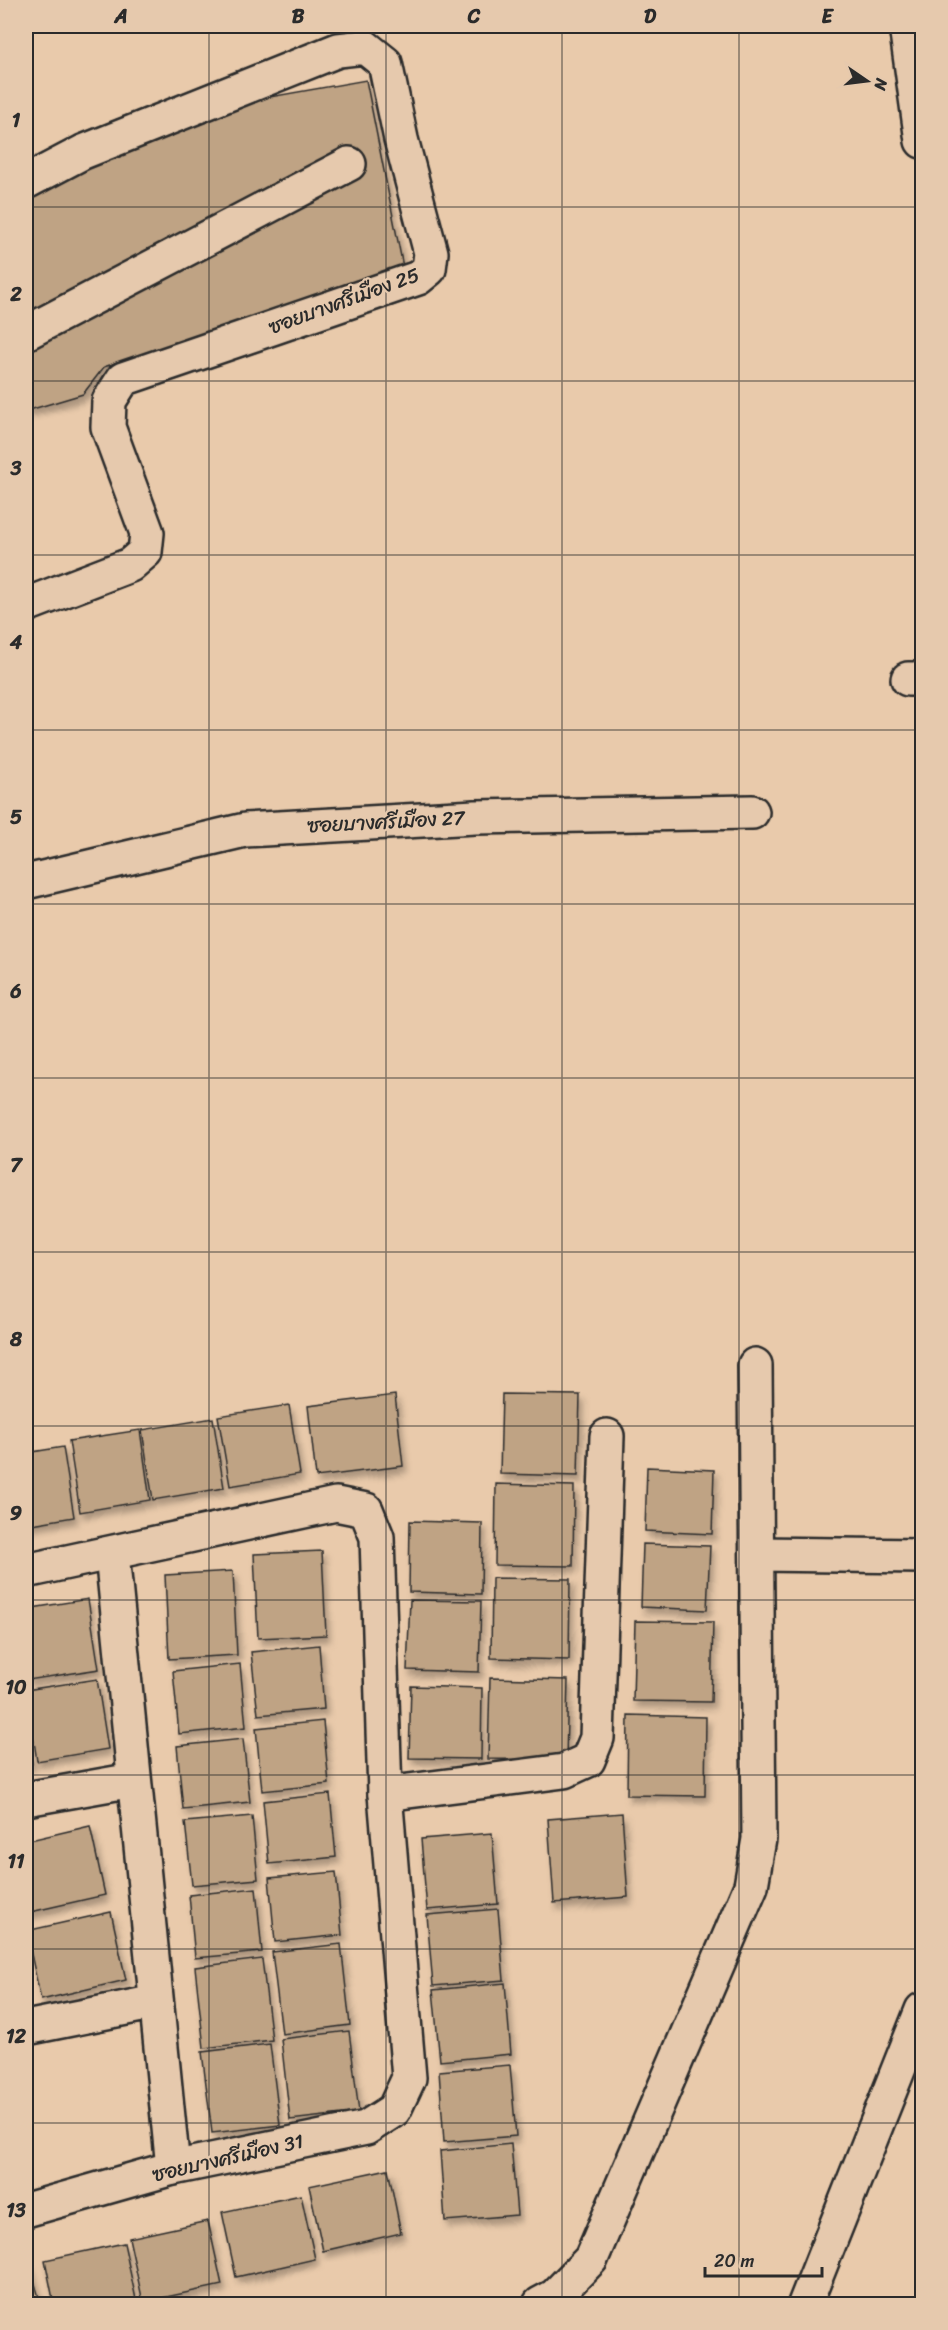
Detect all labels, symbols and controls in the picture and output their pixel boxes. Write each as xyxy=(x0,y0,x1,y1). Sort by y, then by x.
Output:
text: A xyxy=(113,0,128,34)
text: B xyxy=(292,0,305,34)
text: C xyxy=(467,0,481,34)
text: D xyxy=(644,0,657,34)
text: E xyxy=(821,0,834,34)
north arrow xyxy=(837,51,897,111)
text: N xyxy=(865,75,897,94)
text: 1 xyxy=(12,103,21,138)
street label: ซอยบางศรีเมือง 25 xyxy=(264,257,424,345)
text: 2 xyxy=(9,277,22,312)
text: 3 xyxy=(10,451,22,486)
text: 4 xyxy=(9,625,23,660)
text: 5 xyxy=(10,800,22,835)
street label: ซอยบางศรีเมือง 27 xyxy=(306,800,467,844)
text: 6 xyxy=(9,974,22,1009)
text: 7 xyxy=(10,1148,23,1183)
text: 8 xyxy=(9,1322,23,1357)
text: 9 xyxy=(10,1496,22,1531)
text: 10 xyxy=(5,1670,27,1705)
text: 11 xyxy=(7,1844,25,1879)
text: 12 xyxy=(6,2019,27,2054)
street label: ซอยบางศรีเมือง 31 xyxy=(149,2124,307,2192)
text: 13 xyxy=(6,2193,26,2228)
scale bar xyxy=(705,2240,822,2278)
text: 20 m xyxy=(714,2245,754,2277)

